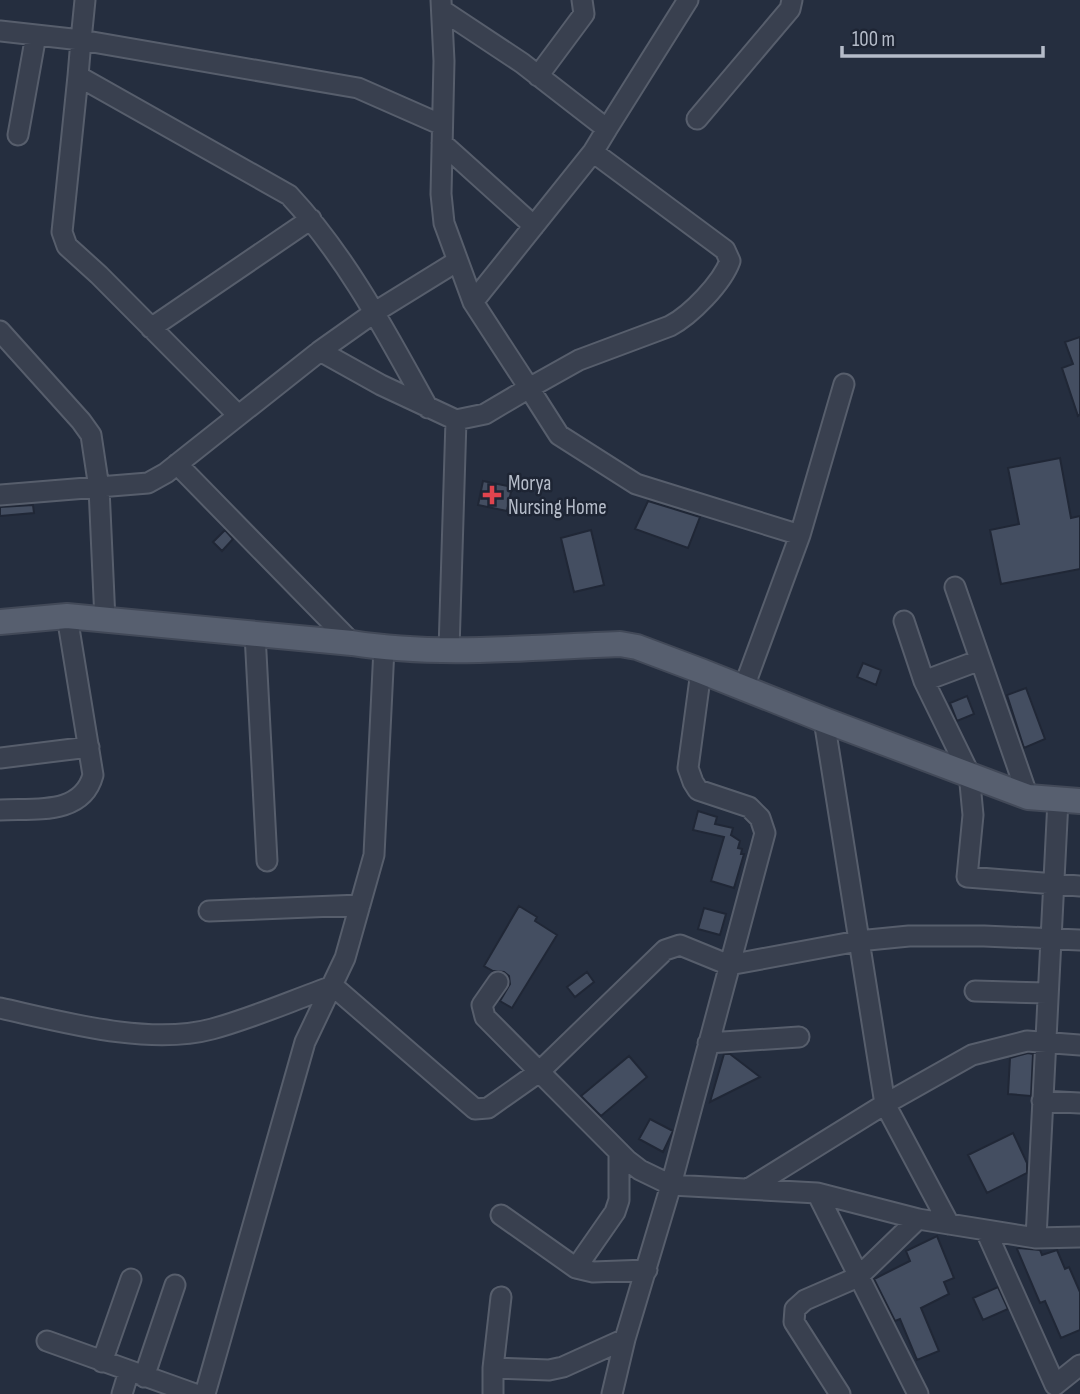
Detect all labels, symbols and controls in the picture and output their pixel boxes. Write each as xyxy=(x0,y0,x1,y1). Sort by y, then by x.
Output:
scale bar xyxy=(842,14,1043,58)
text: 100 m xyxy=(852,27,895,52)
place label: Morya Nursing Home xyxy=(508,471,607,520)
marker: Morya Nursing Home xyxy=(482,485,502,505)

